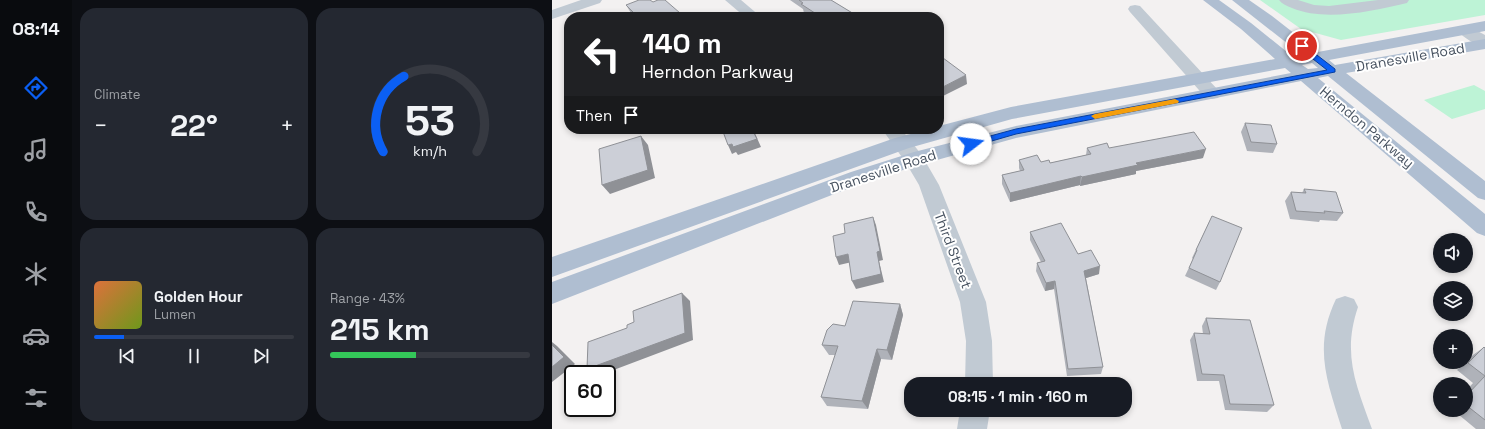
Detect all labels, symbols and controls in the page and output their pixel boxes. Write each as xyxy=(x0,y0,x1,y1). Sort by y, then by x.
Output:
text: 08:14 xyxy=(12,17,60,40)
text: 140 m xyxy=(642,25,722,61)
icon: left xyxy=(576,28,628,80)
pin xyxy=(1285,29,1319,63)
icon: arrive xyxy=(1291,35,1313,57)
street label: Dranesville Road xyxy=(1354,39,1466,75)
text: Herndon Parkway xyxy=(642,60,794,83)
icon: directions xyxy=(22,74,50,102)
street label: Herndon Parkway xyxy=(1316,82,1418,172)
text: Climate xyxy=(94,86,140,103)
text: 53 xyxy=(405,94,455,147)
icon: arrive xyxy=(620,104,642,126)
text: 22° xyxy=(170,106,218,145)
text: Then xyxy=(576,106,612,125)
text: − xyxy=(94,111,108,139)
text: + xyxy=(280,111,294,139)
position arrow xyxy=(950,123,992,165)
icon: music xyxy=(22,136,50,164)
text: km/h xyxy=(413,141,447,159)
street label: Dranesville Road xyxy=(828,145,938,197)
icon: phone xyxy=(22,198,50,226)
street label: Third Street xyxy=(930,209,976,291)
map controls xyxy=(1433,233,1473,417)
button: sound xyxy=(1433,233,1473,273)
icon: climate xyxy=(22,260,50,288)
button: layers xyxy=(1433,281,1473,321)
text: Golden Hour xyxy=(154,287,243,306)
text: Range · 43% xyxy=(330,290,405,307)
text: Lumen xyxy=(154,306,196,323)
text: 215 km xyxy=(330,310,430,349)
icon: car xyxy=(22,322,50,350)
button: + xyxy=(1433,329,1473,369)
icon: previous xyxy=(116,345,138,367)
icon: pause xyxy=(183,345,205,367)
icon: next xyxy=(250,345,272,367)
speed limit sign: 60 xyxy=(564,365,616,417)
button: − xyxy=(1433,377,1473,417)
icon: filters xyxy=(22,384,50,412)
text: 08:15 · 1 min · 160 m xyxy=(948,387,1088,406)

